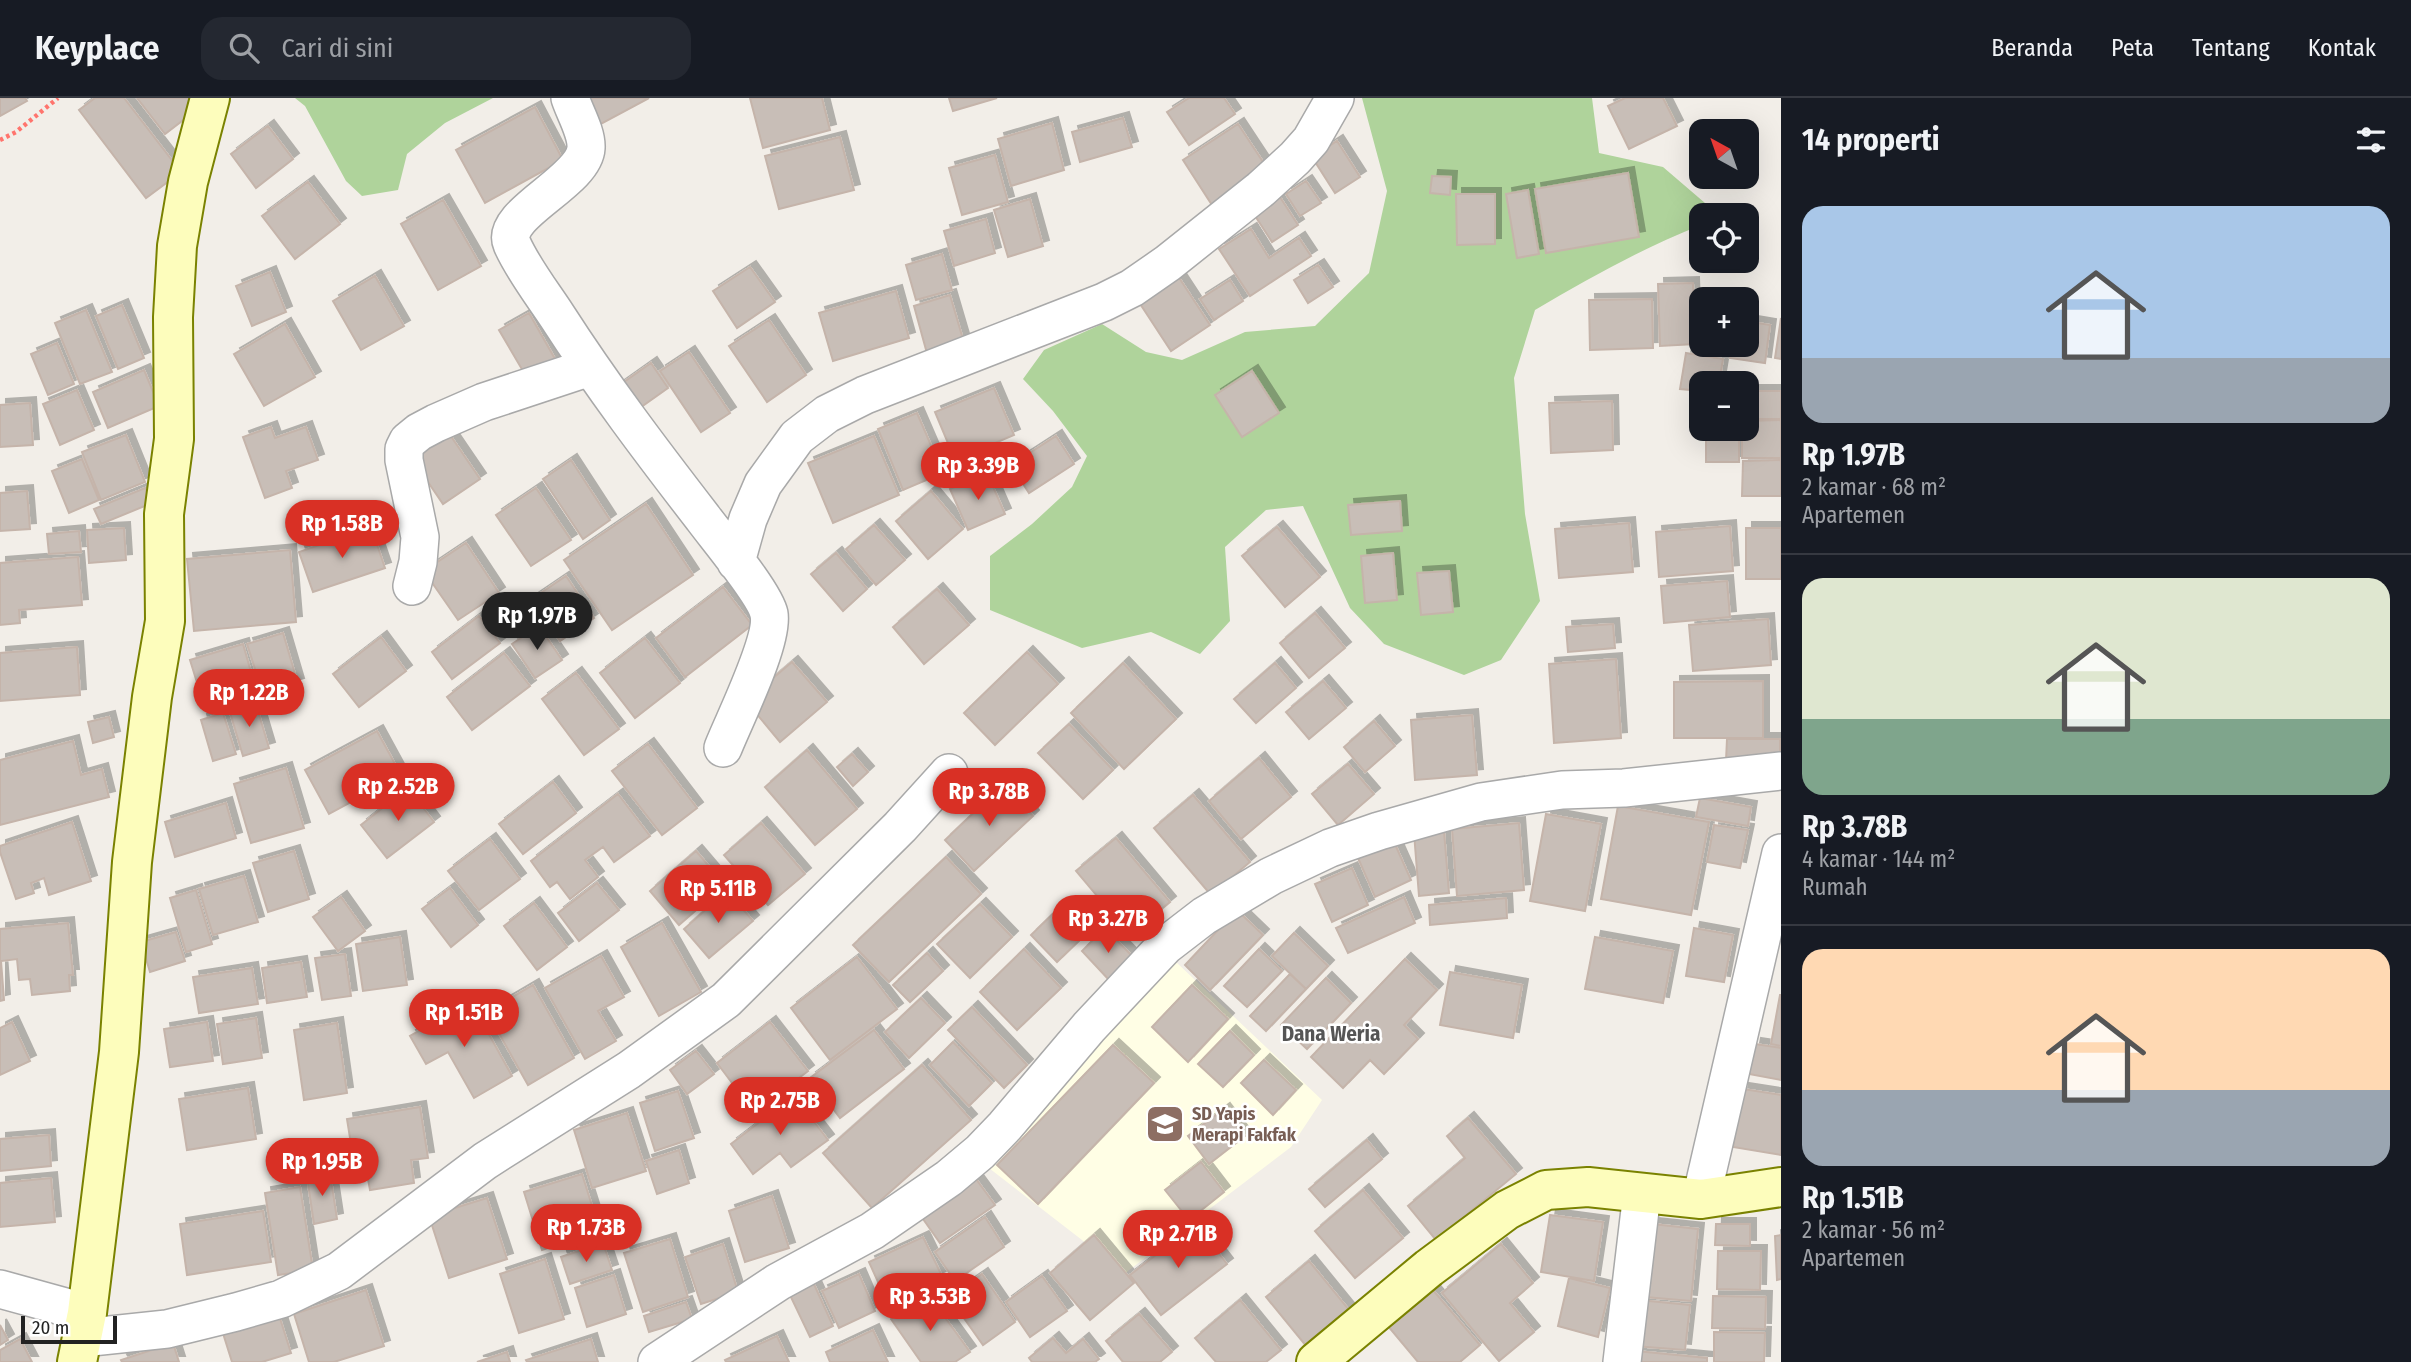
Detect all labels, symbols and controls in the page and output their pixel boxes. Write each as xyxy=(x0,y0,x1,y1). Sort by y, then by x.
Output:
search box xyxy=(201,17,691,80)
text: Keyplace xyxy=(35,28,159,68)
icon: search xyxy=(225,29,263,67)
text: Cari di sini xyxy=(281,33,393,64)
text: Beranda xyxy=(1991,34,2073,62)
text: Peta xyxy=(2111,34,2154,62)
text: Tentang xyxy=(2192,34,2270,62)
text: Kontak xyxy=(2308,34,2376,62)
north arrow xyxy=(1689,119,1759,189)
map controls xyxy=(1689,119,1759,441)
icon: filters xyxy=(2352,121,2390,159)
text: 14 properti xyxy=(1802,122,1940,158)
button: locate xyxy=(1689,203,1759,273)
icon: home xyxy=(2033,252,2159,378)
button: + xyxy=(1689,287,1759,357)
button: − xyxy=(1689,371,1759,441)
text: Rp 1.97B xyxy=(1802,437,1905,473)
pin: Rp 3.39B xyxy=(906,442,1050,502)
text: Rp 3.39B xyxy=(937,451,1019,479)
text: 2 kamar · 68 m² xyxy=(1802,473,1946,501)
pin: Rp 1.58B xyxy=(270,500,414,560)
text: Apartemen xyxy=(1802,501,1905,529)
text: Rp 1.58B xyxy=(301,509,383,537)
pin: Rp 1.97B xyxy=(465,592,609,652)
text: Rp 1.97B xyxy=(497,601,577,629)
icon: home xyxy=(2033,624,2159,750)
pin: Rp 1.22B xyxy=(177,670,321,729)
text: Rp 1.22B xyxy=(209,678,289,706)
pin: Rp 2.52B xyxy=(326,764,470,823)
pin: Rp 3.78B xyxy=(917,768,1061,828)
text: Rp 2.52B xyxy=(358,772,438,800)
text: Rp 3.78B xyxy=(949,777,1029,805)
text: Rp 3.78B xyxy=(1802,809,1907,845)
text: 4 kamar · 144 m² xyxy=(1802,845,1955,873)
pin: Rp 5.11B xyxy=(646,866,790,925)
text: Rumah xyxy=(1802,873,1868,901)
text: Rp 5.11B xyxy=(680,874,756,902)
pin: Rp 3.27B xyxy=(1036,896,1180,955)
text: Rp 3.27B xyxy=(1068,904,1148,932)
pin: Rp 1.51B xyxy=(392,990,536,1049)
icon: home xyxy=(2033,995,2159,1121)
text: Rp 1.51B xyxy=(425,998,503,1026)
district label: Dana Weria xyxy=(1282,1021,1380,1047)
pin: Rp 2.75B xyxy=(708,1077,852,1137)
text: Rp 2.75B xyxy=(740,1086,820,1114)
school or university icon: SD Yapis Merapi Fakfak xyxy=(1144,1103,1186,1145)
place label: SD Yapis Merapi Fakfak xyxy=(1192,1103,1297,1146)
pin: Rp 1.95B xyxy=(250,1138,394,1198)
text: Rp 1.95B xyxy=(282,1147,362,1175)
text: Rp 1.51B xyxy=(1802,1180,1904,1216)
pin: Rp 1.73B xyxy=(514,1204,658,1264)
pin: Rp 2.71B xyxy=(1106,1210,1250,1270)
text: Rp 1.73B xyxy=(547,1213,625,1241)
text: 2 kamar · 56 m² xyxy=(1802,1216,1945,1244)
text: Rp 2.71B xyxy=(1139,1219,1217,1247)
text: Apartemen xyxy=(1802,1244,1905,1272)
pin: Rp 3.53B xyxy=(858,1274,1002,1333)
text: Rp 3.53B xyxy=(889,1282,971,1310)
scale bar xyxy=(21,1313,117,1345)
text: 20 m xyxy=(32,1316,69,1339)

